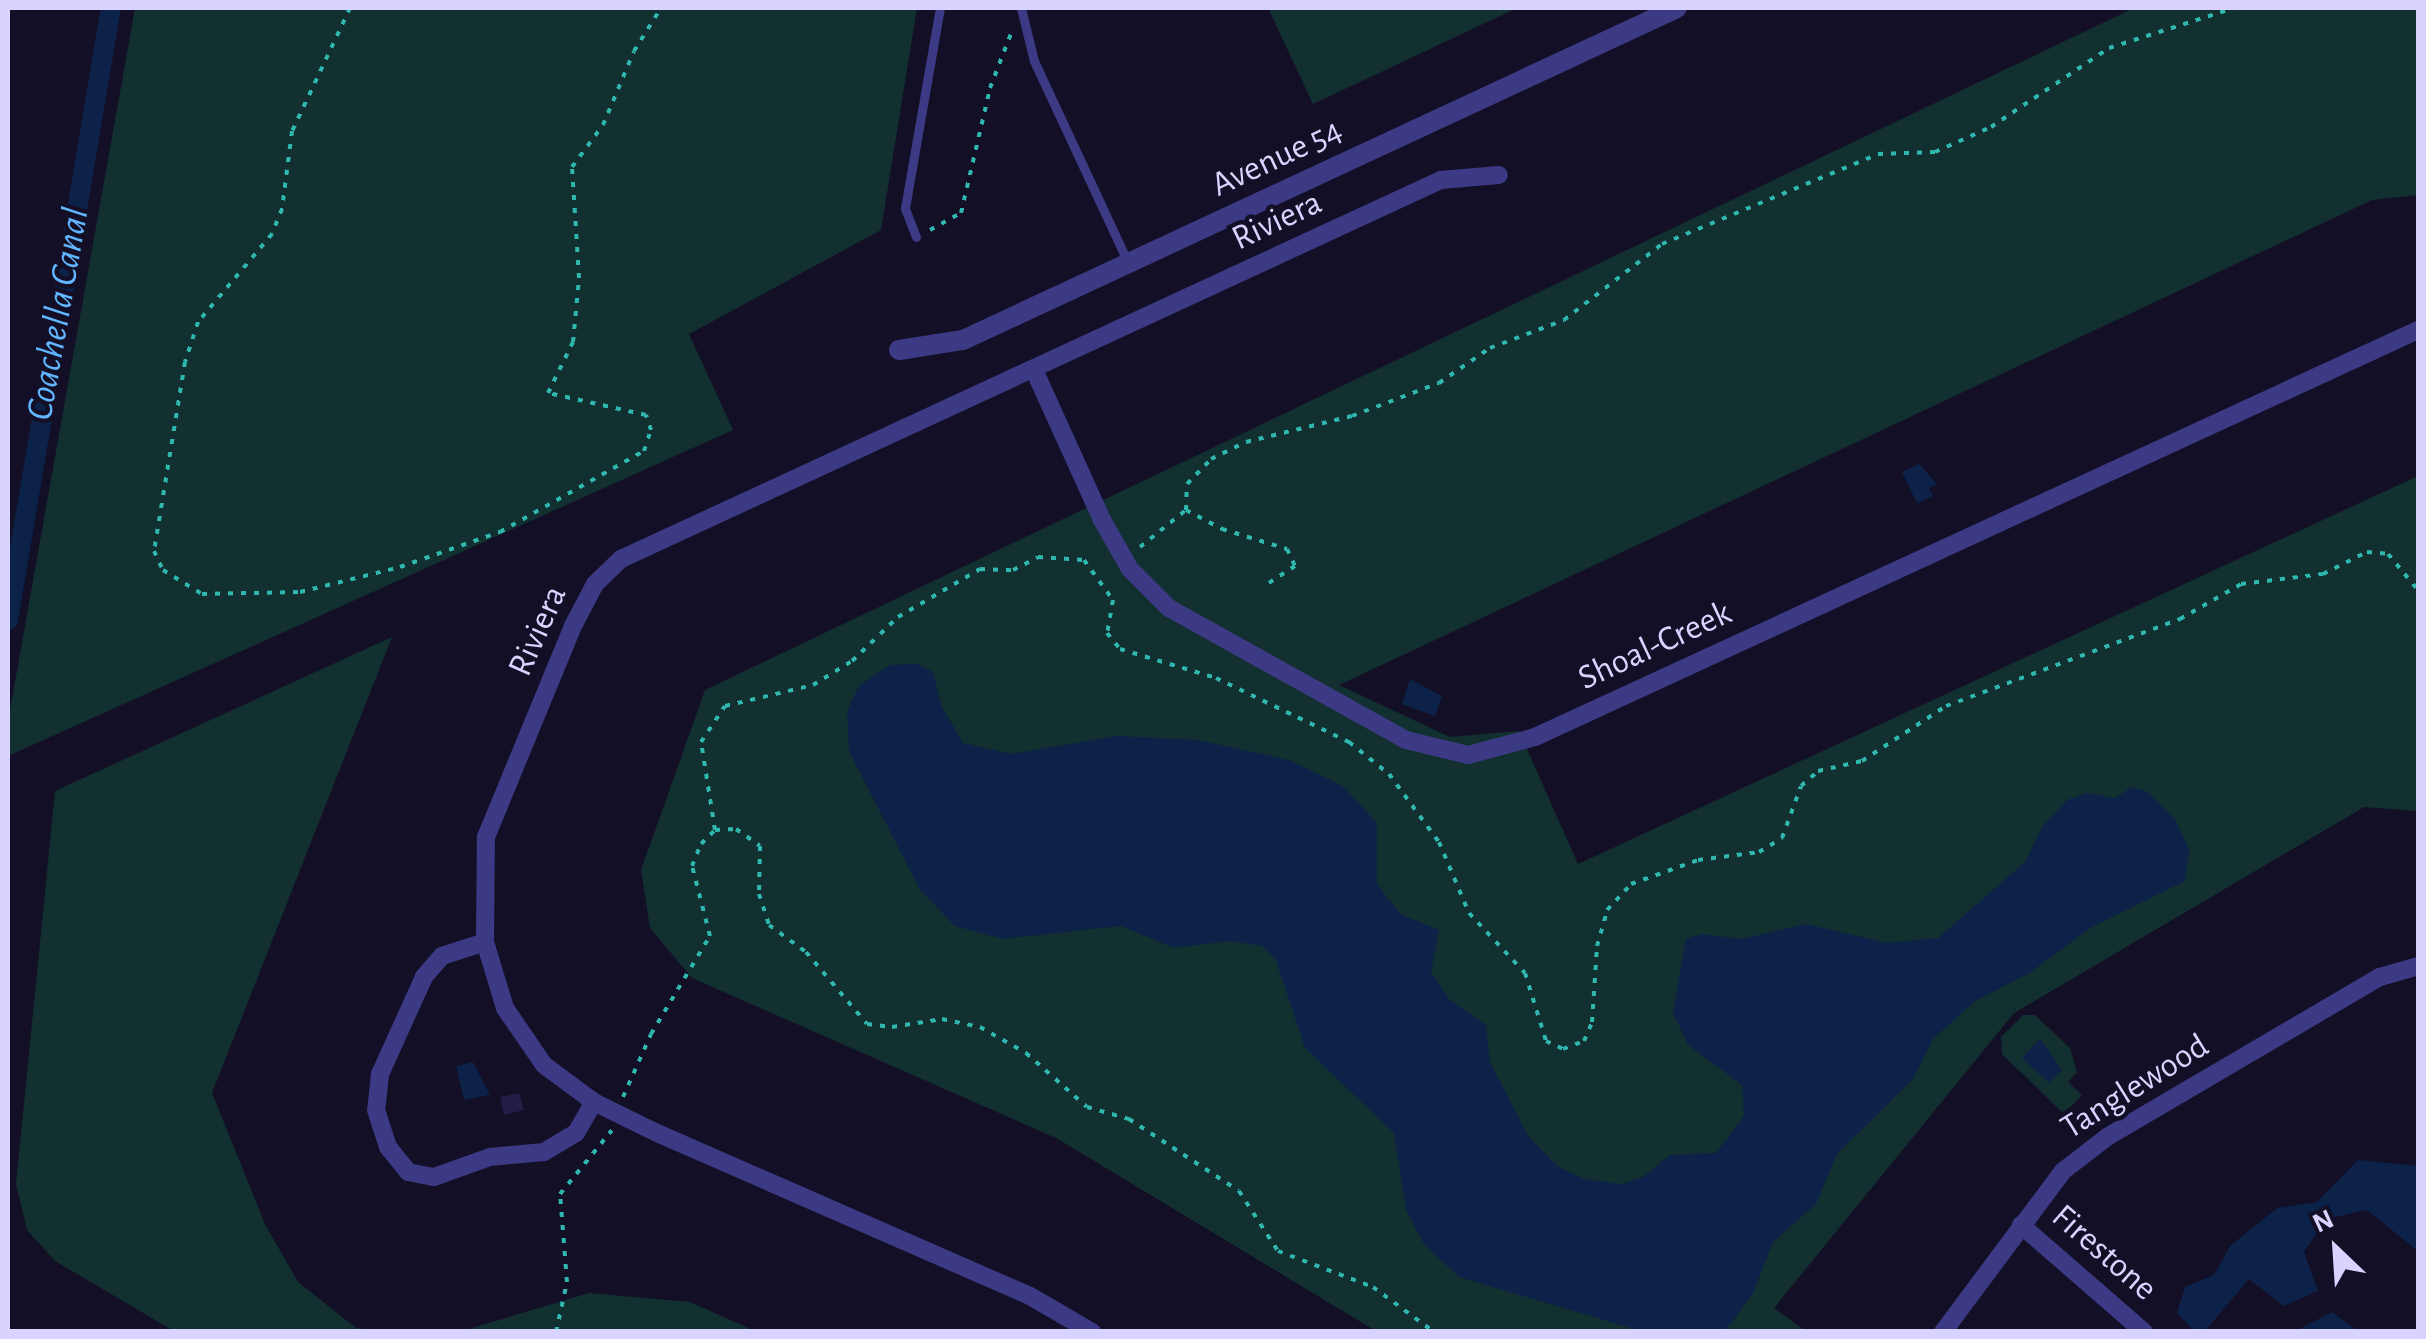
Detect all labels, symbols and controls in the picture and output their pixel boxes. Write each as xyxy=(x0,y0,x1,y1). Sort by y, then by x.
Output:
street label: Avenue 54 xyxy=(1205,110,1349,206)
street label: Riviera xyxy=(1225,182,1329,260)
water label: Coachella Canal xyxy=(18,204,100,424)
street label: Riviera xyxy=(500,579,576,683)
street label: Shoal-Creek xyxy=(1572,592,1738,700)
street label: Tanglewood xyxy=(2053,1025,2217,1149)
street label: Firestone xyxy=(2043,1196,2165,1310)
north arrow xyxy=(2286,1199,2386,1299)
text: N xyxy=(2309,1205,2338,1239)

